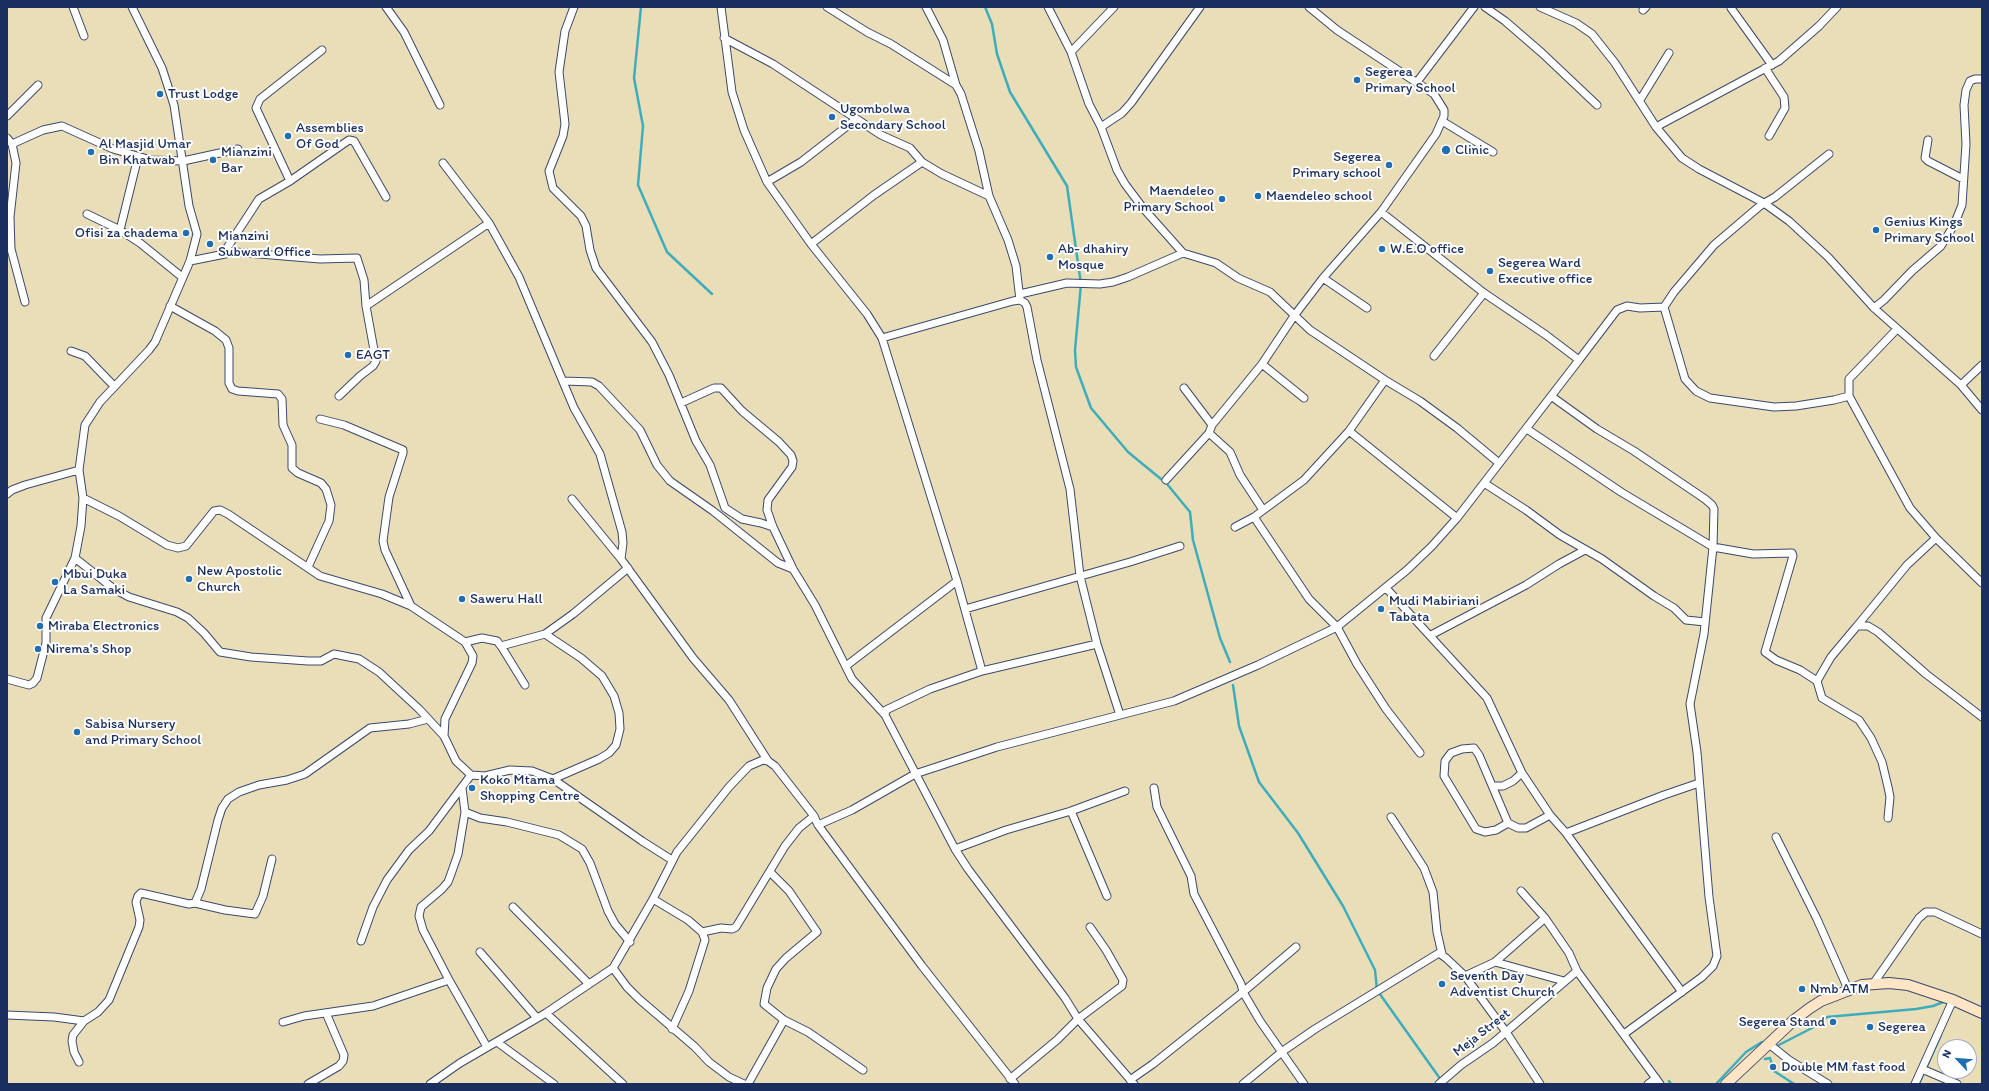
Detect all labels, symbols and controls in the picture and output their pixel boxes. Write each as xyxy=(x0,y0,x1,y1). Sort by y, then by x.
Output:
place label: Segerea Primary School xyxy=(1365,64,1455,96)
marker: Segerea Primary School xyxy=(1352,75,1362,85)
place label: Trust Lodge xyxy=(168,86,239,102)
marker: Trust Lodge xyxy=(155,89,165,99)
place label: Ugombolwa Secondary School xyxy=(840,101,946,134)
marker: Ugombolwa Secondary School xyxy=(827,112,837,122)
place label: Assemblies Of God xyxy=(296,120,364,152)
marker: Assemblies Of God xyxy=(283,131,293,141)
place label: Al Masjid Umar Bin Khatwab xyxy=(99,136,191,168)
place label: Clinic xyxy=(1455,142,1489,158)
place label: Mianzini Bar xyxy=(221,144,272,176)
marker: Clinic xyxy=(1440,144,1452,156)
marker: Al Masjid Umar Bin Khatwab xyxy=(86,147,96,157)
place label: Segerea Primary school xyxy=(1292,149,1381,182)
marker: Mianzini Bar xyxy=(208,155,218,165)
marker: Segerea Primary school xyxy=(1384,160,1394,170)
place label: Maendeleo Primary School xyxy=(1124,183,1214,216)
place label: Maendeleo school xyxy=(1266,188,1372,204)
marker: Maendeleo school xyxy=(1253,191,1263,201)
marker: Maendeleo Primary School xyxy=(1217,194,1227,204)
place label: Genius Kings Primary School xyxy=(1884,214,1974,246)
place label: Ofisi za chadema xyxy=(75,225,178,241)
marker: Genius Kings Primary School xyxy=(1871,225,1881,235)
marker: Ofisi za chadema xyxy=(181,228,191,238)
place label: Mianzini Subward Office xyxy=(218,228,311,260)
marker: Mianzini Subward Office xyxy=(205,239,215,249)
place label: Ab- dhahiry Mosque xyxy=(1058,241,1128,274)
place label: W.E.O office xyxy=(1390,241,1464,257)
marker: W.E.O office xyxy=(1377,244,1387,254)
marker: Ab- dhahiry Mosque xyxy=(1045,252,1055,262)
place label: Segerea Ward Executive office xyxy=(1498,255,1592,288)
marker: Segerea Ward Executive office xyxy=(1485,266,1495,276)
place label: EAGT xyxy=(356,347,390,363)
marker: EAGT xyxy=(343,350,353,360)
place label: New Apostolic Church xyxy=(197,563,282,596)
place label: Mbui Duka La Samaki xyxy=(63,566,127,598)
marker: New Apostolic Church xyxy=(184,574,194,584)
marker: Mbui Duka La Samaki xyxy=(50,577,60,587)
place label: Saweru Hall xyxy=(470,591,542,607)
place label: Mudi Mabiriani Tabata xyxy=(1389,593,1479,626)
marker: Saweru Hall xyxy=(457,594,467,604)
marker: Mudi Mabiriani Tabata xyxy=(1376,604,1386,614)
place label: Miraba Electronics xyxy=(48,618,159,634)
marker: Miraba Electronics xyxy=(35,621,45,631)
place label: Nirema's Shop xyxy=(46,641,131,657)
marker: Nirema's Shop xyxy=(33,644,43,654)
place label: Sabisa Nursery and Primary School xyxy=(85,716,201,748)
marker: Sabisa Nursery and Primary School xyxy=(72,727,82,737)
place label: Koko Mtama Shopping Centre xyxy=(480,772,580,804)
marker: Koko Mtama Shopping Centre xyxy=(467,783,477,793)
place label: Seventh Day Adventist Church xyxy=(1450,968,1555,1000)
marker: Seventh Day Adventist Church xyxy=(1437,979,1447,989)
place label: Nmb ATM xyxy=(1810,981,1869,997)
marker: Nmb ATM xyxy=(1797,984,1807,994)
street label: Meja Street xyxy=(1450,1005,1514,1061)
place label: Segerea Stand xyxy=(1739,1014,1825,1030)
marker: Segerea Stand xyxy=(1828,1017,1838,1027)
place label: Segerea xyxy=(1878,1019,1926,1035)
marker: Segerea xyxy=(1865,1022,1875,1032)
north arrow xyxy=(1937,1039,1977,1079)
text: N xyxy=(1939,1048,1954,1060)
place label: Double MM fast food xyxy=(1781,1059,1905,1075)
marker: Double MM fast food xyxy=(1768,1062,1778,1072)

